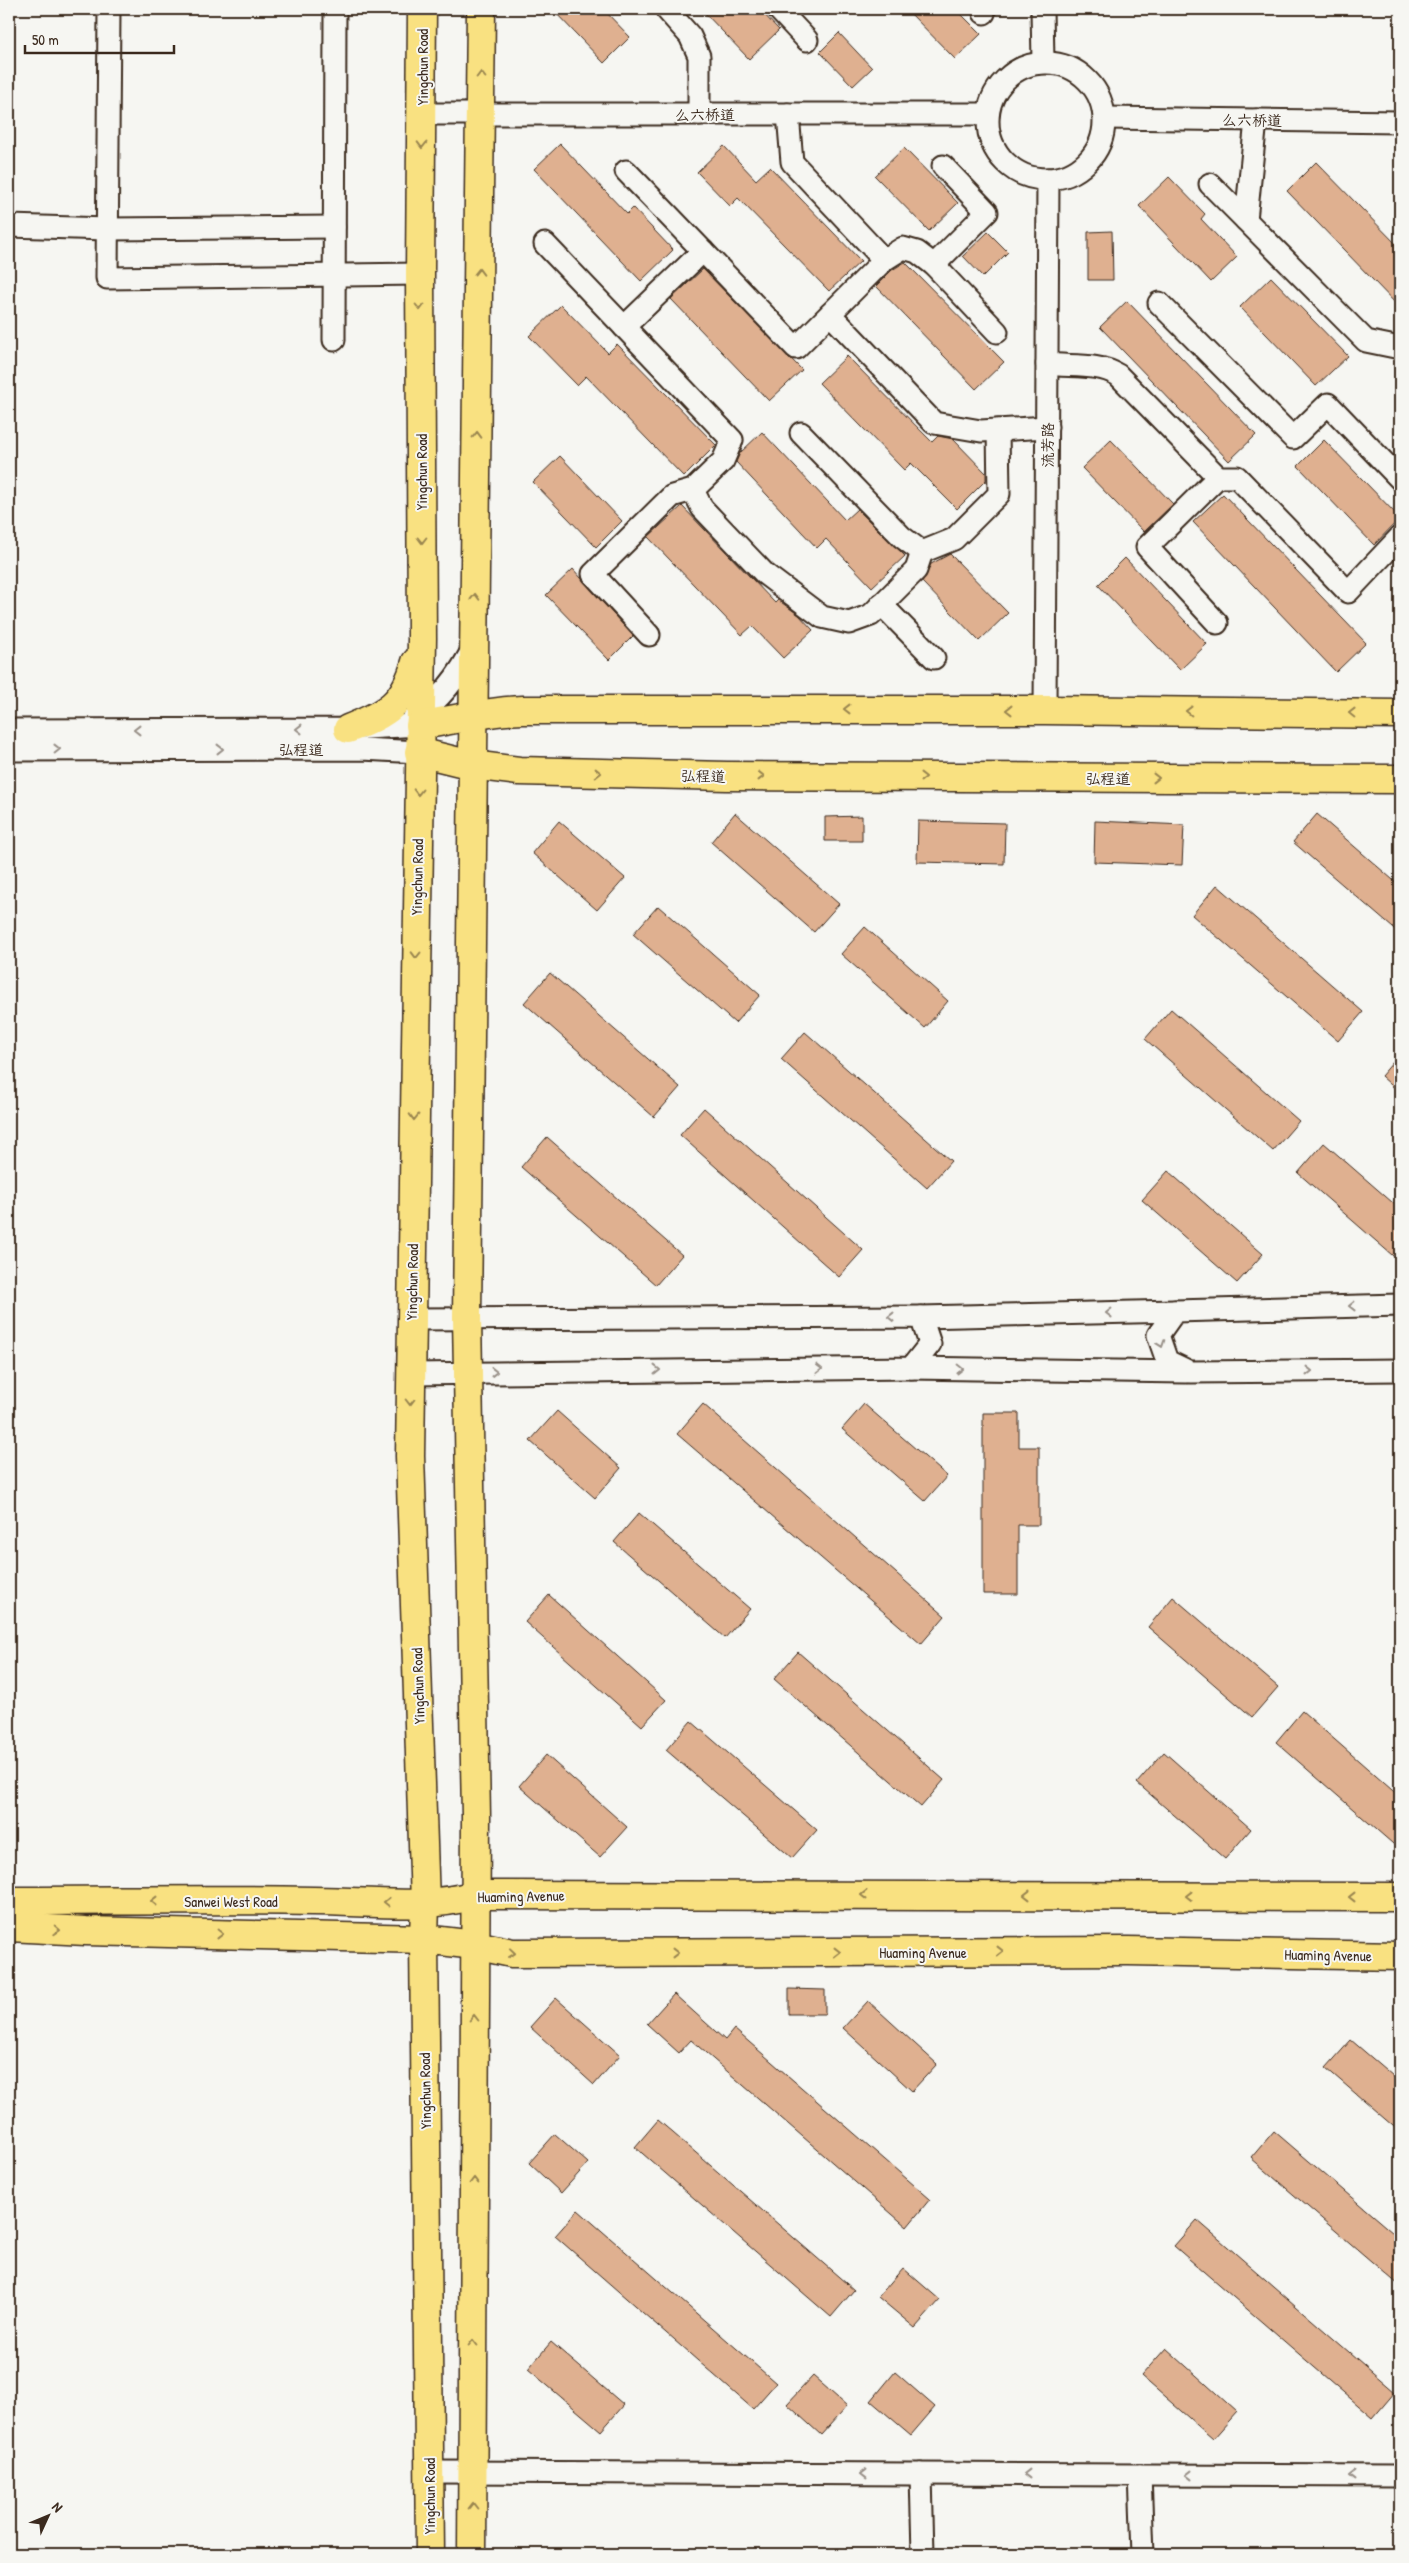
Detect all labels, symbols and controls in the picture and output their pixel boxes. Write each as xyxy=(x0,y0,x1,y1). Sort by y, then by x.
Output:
scale bar xyxy=(25,22,174,54)
text: 50 m xyxy=(32,29,59,50)
street label: Yingchun Road xyxy=(412,29,433,105)
one-way arrow xyxy=(476,71,486,78)
street label: 么六桥道 xyxy=(675,104,735,125)
street label: 么六桥道 xyxy=(1222,109,1282,131)
one-way arrow xyxy=(416,141,427,149)
one-way arrow xyxy=(474,268,484,276)
one-way arrow xyxy=(415,304,426,312)
street label: 流芳路 xyxy=(1037,422,1058,468)
one-way arrow xyxy=(472,431,482,438)
street label: Yingchun Road xyxy=(411,434,432,510)
one-way arrow xyxy=(417,536,427,544)
one-way arrow xyxy=(469,593,480,601)
one-way arrow xyxy=(842,704,850,714)
one-way arrow xyxy=(1005,705,1012,715)
one-way arrow xyxy=(1185,706,1192,716)
one-way arrow xyxy=(1347,708,1355,718)
one-way arrow xyxy=(133,724,141,735)
one-way arrow xyxy=(295,724,303,734)
street label: 弘程道 xyxy=(278,739,324,760)
one-way arrow xyxy=(54,744,62,754)
one-way arrow xyxy=(216,744,224,754)
street label: 弘程道 xyxy=(680,765,726,787)
one-way arrow xyxy=(595,768,603,778)
street label: 弘程道 xyxy=(1085,768,1131,789)
one-way arrow xyxy=(758,771,765,781)
one-way arrow xyxy=(920,772,928,782)
one-way arrow xyxy=(1152,773,1160,783)
one-way arrow xyxy=(413,788,423,796)
street label: Yingchun Road xyxy=(406,838,428,915)
one-way arrow xyxy=(411,951,421,959)
one-way arrow xyxy=(409,1114,419,1121)
street label: Yingchun Road xyxy=(401,1243,423,1320)
one-way arrow xyxy=(1347,1301,1355,1312)
one-way arrow xyxy=(1105,1307,1113,1318)
one-way arrow xyxy=(887,1312,895,1322)
one-way arrow xyxy=(1155,1339,1165,1347)
one-way arrow xyxy=(816,1364,824,1374)
one-way arrow xyxy=(956,1364,964,1374)
one-way arrow xyxy=(654,1365,661,1375)
one-way arrow xyxy=(1306,1366,1313,1376)
one-way arrow xyxy=(491,1367,499,1377)
one-way arrow xyxy=(405,1398,416,1406)
street label: Yingchun Road xyxy=(406,1647,430,1725)
street label: Huaming Avenue xyxy=(477,1885,565,1907)
one-way arrow xyxy=(860,1890,868,1900)
one-way arrow xyxy=(1022,1890,1030,1900)
street label: Sanwei West Road xyxy=(184,1891,278,1912)
one-way arrow xyxy=(1185,1891,1192,1901)
one-way arrow xyxy=(1347,1892,1355,1902)
one-way arrow xyxy=(150,1896,158,1906)
one-way arrow xyxy=(382,1897,390,1908)
one-way arrow xyxy=(54,1924,62,1935)
one-way arrow xyxy=(216,1929,224,1939)
street label: Huaming Avenue xyxy=(879,1942,967,1963)
street label: Huaming Avenue xyxy=(1284,1944,1372,1966)
one-way arrow xyxy=(996,1946,1004,1956)
one-way arrow xyxy=(509,1947,517,1958)
one-way arrow xyxy=(834,1947,841,1957)
one-way arrow xyxy=(671,1948,679,1958)
one-way arrow xyxy=(469,2014,479,2022)
street label: Yingchun Road xyxy=(414,2052,436,2129)
one-way arrow xyxy=(469,2176,479,2184)
one-way arrow xyxy=(468,2339,478,2346)
street label: Yingchun Road xyxy=(419,2458,440,2534)
one-way arrow xyxy=(860,2469,868,2479)
one-way arrow xyxy=(1022,2469,1030,2479)
one-way arrow xyxy=(1185,2470,1192,2480)
one-way arrow xyxy=(1347,2471,1355,2481)
north arrow xyxy=(22,2490,72,2540)
text: N xyxy=(48,2497,68,2516)
one-way arrow xyxy=(468,2501,478,2509)

